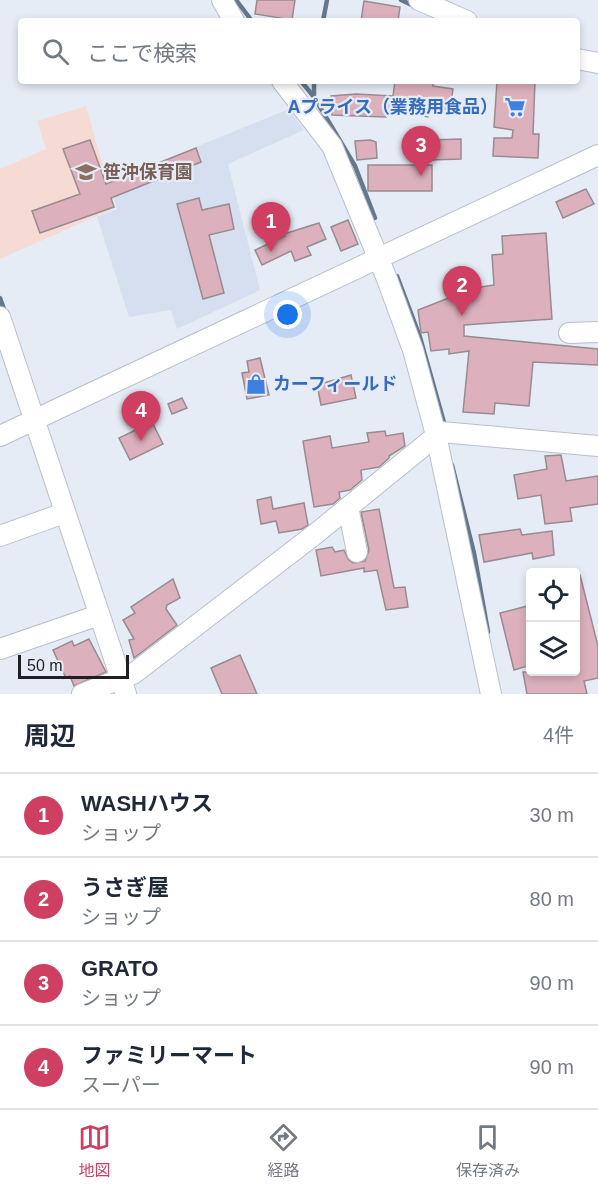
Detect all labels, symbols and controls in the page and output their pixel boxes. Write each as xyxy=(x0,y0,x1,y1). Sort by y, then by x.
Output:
search box xyxy=(18,18,580,84)
icon: search xyxy=(39,35,72,68)
text: ここで検索 xyxy=(87,41,197,66)
supermarket icon: Aプライス（業務用食品） xyxy=(503,95,527,119)
place label: Aプライス（業務用食品） xyxy=(288,97,498,117)
pin: 3 xyxy=(402,126,440,176)
school or university icon: 笹沖保育園 xyxy=(74,160,98,184)
place label: 笹沖保育園 xyxy=(103,162,193,182)
pin: 1 xyxy=(252,202,290,252)
pin: 2 xyxy=(442,266,482,316)
your location xyxy=(273,300,302,329)
shop icon: カーフィールド xyxy=(244,372,268,396)
place label: カーフィールド xyxy=(273,374,398,394)
pin: 4 xyxy=(122,392,160,441)
map controls xyxy=(526,568,580,676)
button: locate xyxy=(526,568,580,622)
button: layers xyxy=(526,622,580,676)
scale bar xyxy=(18,652,129,680)
text: 50 m xyxy=(27,657,63,674)
text: 周辺 xyxy=(24,721,76,751)
text: 4件 xyxy=(543,724,574,746)
text: WASHハウス xyxy=(81,791,213,816)
text: 1 xyxy=(38,804,49,826)
text: 30 m xyxy=(530,804,574,826)
text: ショップ xyxy=(81,822,161,844)
text: うさぎ屋 xyxy=(81,875,169,900)
text: 2 xyxy=(38,888,49,910)
text: 80 m xyxy=(530,888,574,910)
text: ショップ xyxy=(81,906,161,928)
text: GRATO xyxy=(81,956,158,981)
text: 3 xyxy=(38,972,49,994)
text: 90 m xyxy=(530,972,574,994)
text: ショップ xyxy=(81,987,161,1009)
text: ファミリーマート xyxy=(81,1043,257,1068)
text: 4 xyxy=(38,1056,49,1078)
text: 90 m xyxy=(530,1056,574,1078)
text: スーパー xyxy=(81,1074,161,1096)
tab: 地図 xyxy=(78,1121,111,1181)
tab: 経路 xyxy=(267,1121,300,1181)
tab: 保存済み xyxy=(456,1121,520,1181)

